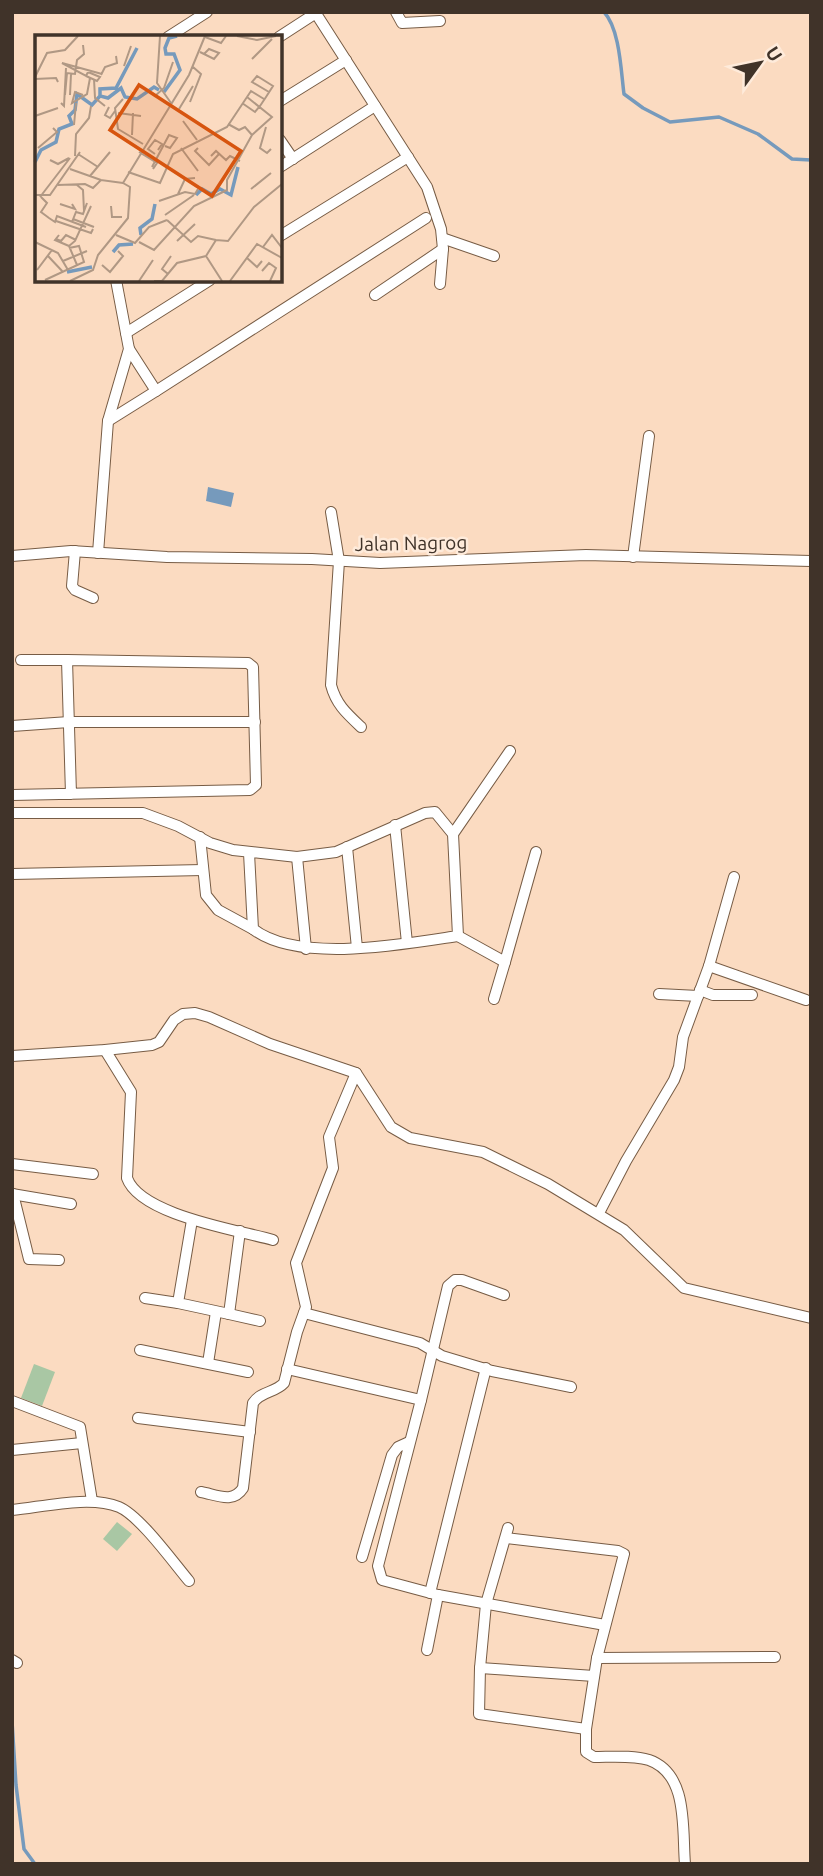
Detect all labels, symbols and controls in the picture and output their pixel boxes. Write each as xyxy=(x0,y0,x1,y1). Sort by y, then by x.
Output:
north arrow xyxy=(725,28,795,98)
inset map xyxy=(35,35,282,282)
text: U xyxy=(761,42,787,65)
street label: Jalan Nagrog xyxy=(355,531,467,555)

